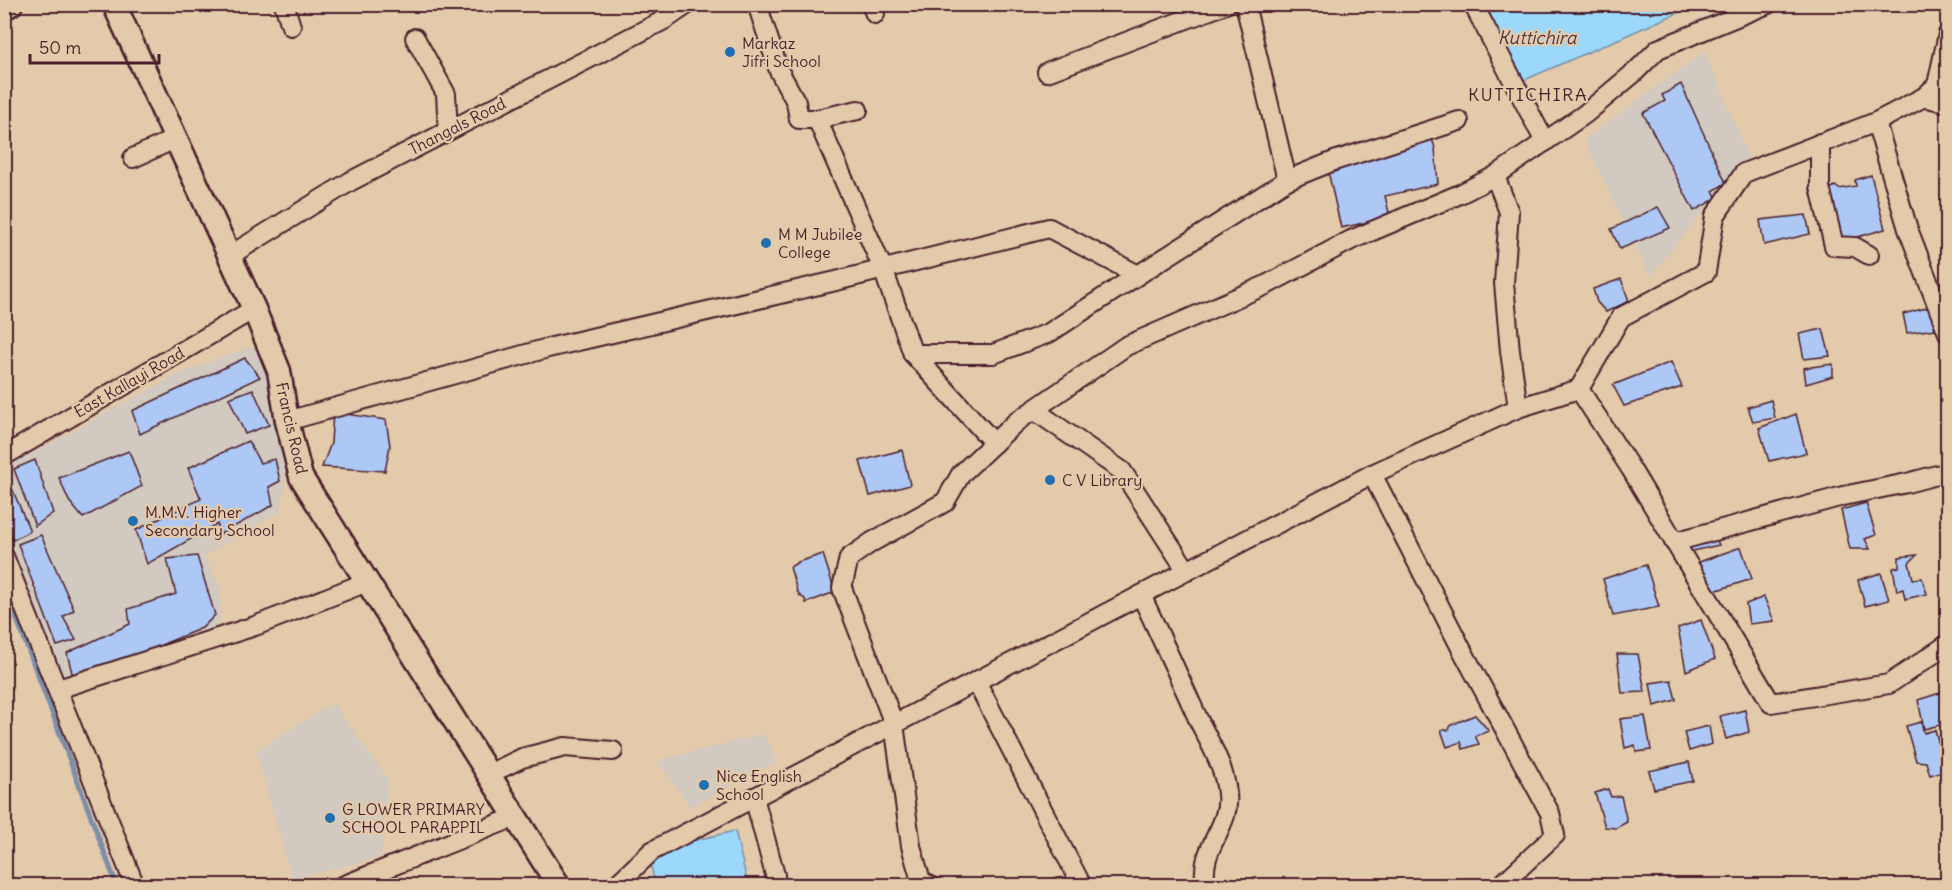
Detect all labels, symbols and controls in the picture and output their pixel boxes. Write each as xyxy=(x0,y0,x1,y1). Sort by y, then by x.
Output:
water label: Kuttichira xyxy=(1498,26,1578,49)
scale bar xyxy=(30,27,159,65)
place label: Markaz Jifri School xyxy=(742,33,821,71)
text: 50 m xyxy=(39,36,81,59)
marker: Markaz Jifri School xyxy=(723,45,737,59)
district label: KUTTICHIRA xyxy=(1468,83,1588,106)
street label: Thangals Road xyxy=(405,93,509,159)
place label: M M Jubilee College xyxy=(778,224,862,262)
marker: M M Jubilee College xyxy=(759,236,773,250)
street label: East Kallayi Road xyxy=(70,342,188,422)
street label: Francis Road xyxy=(272,380,312,476)
place label: C V Library xyxy=(1062,470,1142,490)
marker: C V Library xyxy=(1043,473,1057,487)
place label: M.M.V. Higher Secondary School xyxy=(145,502,275,540)
marker: M.M.V. Higher Secondary School xyxy=(126,514,140,528)
place label: Nice English School xyxy=(716,766,802,804)
marker: Nice English School xyxy=(697,778,711,792)
place label: G LOWER PRIMARY SCHOOL PARAPPIL xyxy=(342,799,485,837)
marker: G LOWER PRIMARY SCHOOL PARAPPIL xyxy=(323,811,337,825)

